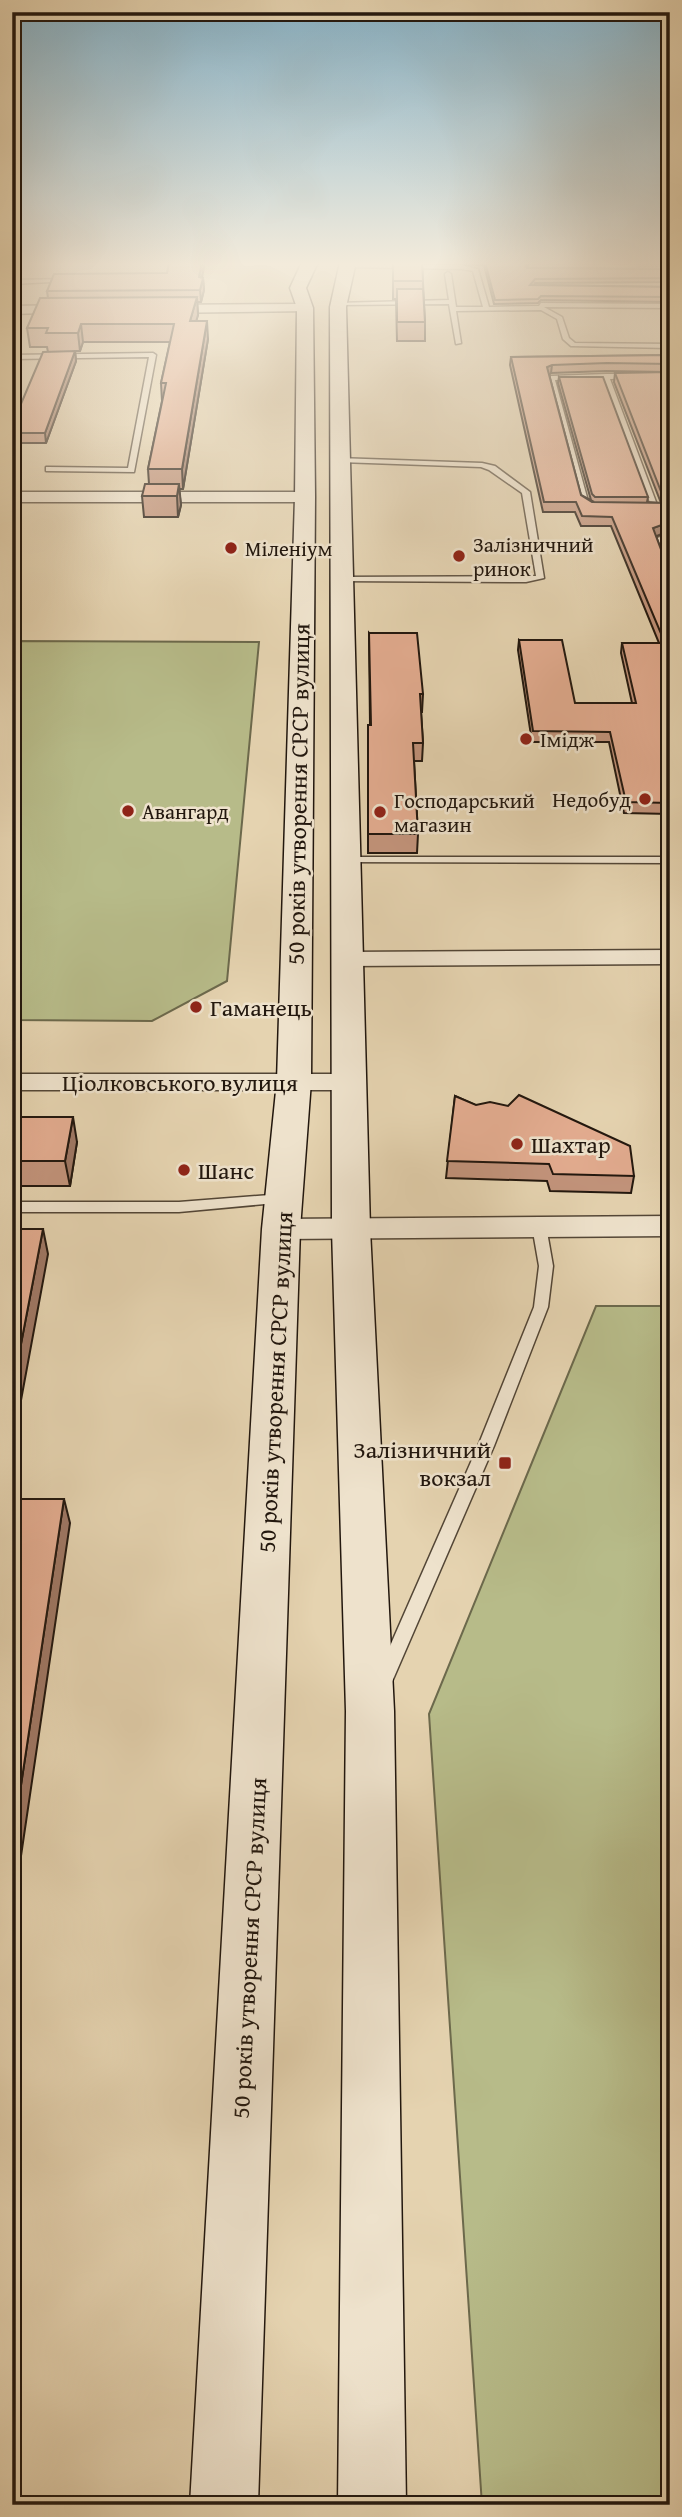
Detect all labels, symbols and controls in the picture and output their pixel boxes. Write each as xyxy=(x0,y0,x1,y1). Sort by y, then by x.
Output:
place label: Залізничний ринок xyxy=(473,529,594,584)
place label: Міленіум xyxy=(245,533,333,564)
marker: Міленіум xyxy=(223,540,239,556)
marker: Залізничний ринок xyxy=(451,548,467,564)
street label: 50 років утворення СРСР вулиця xyxy=(278,623,318,965)
place label: Імідж xyxy=(540,724,595,755)
marker: Імідж xyxy=(518,731,534,747)
place label: Недобуд xyxy=(552,784,632,815)
place label: Господарський магазин xyxy=(394,785,535,840)
marker: Недобуд xyxy=(637,791,653,807)
place label: Авангард xyxy=(142,796,229,827)
marker: Авангард xyxy=(120,803,136,819)
marker: Господарський магазин xyxy=(372,804,388,820)
place label: Гаманець xyxy=(210,990,312,1025)
marker: Гаманець xyxy=(188,999,204,1015)
street label: Ціолковського вулиця xyxy=(62,1065,298,1100)
place label: Шахтар xyxy=(531,1127,611,1162)
marker: Шахтар xyxy=(509,1136,525,1152)
place label: Шанс xyxy=(198,1153,254,1188)
marker: Шанс xyxy=(176,1162,192,1178)
street label: 50 років утворення СРСР вулиця xyxy=(249,1211,301,1553)
place label: Залізничний вокзал xyxy=(353,1432,491,1495)
marker: Залізничний вокзал xyxy=(497,1455,513,1471)
street label: 50 років утворення СРСР вулиця xyxy=(223,1777,275,2119)

